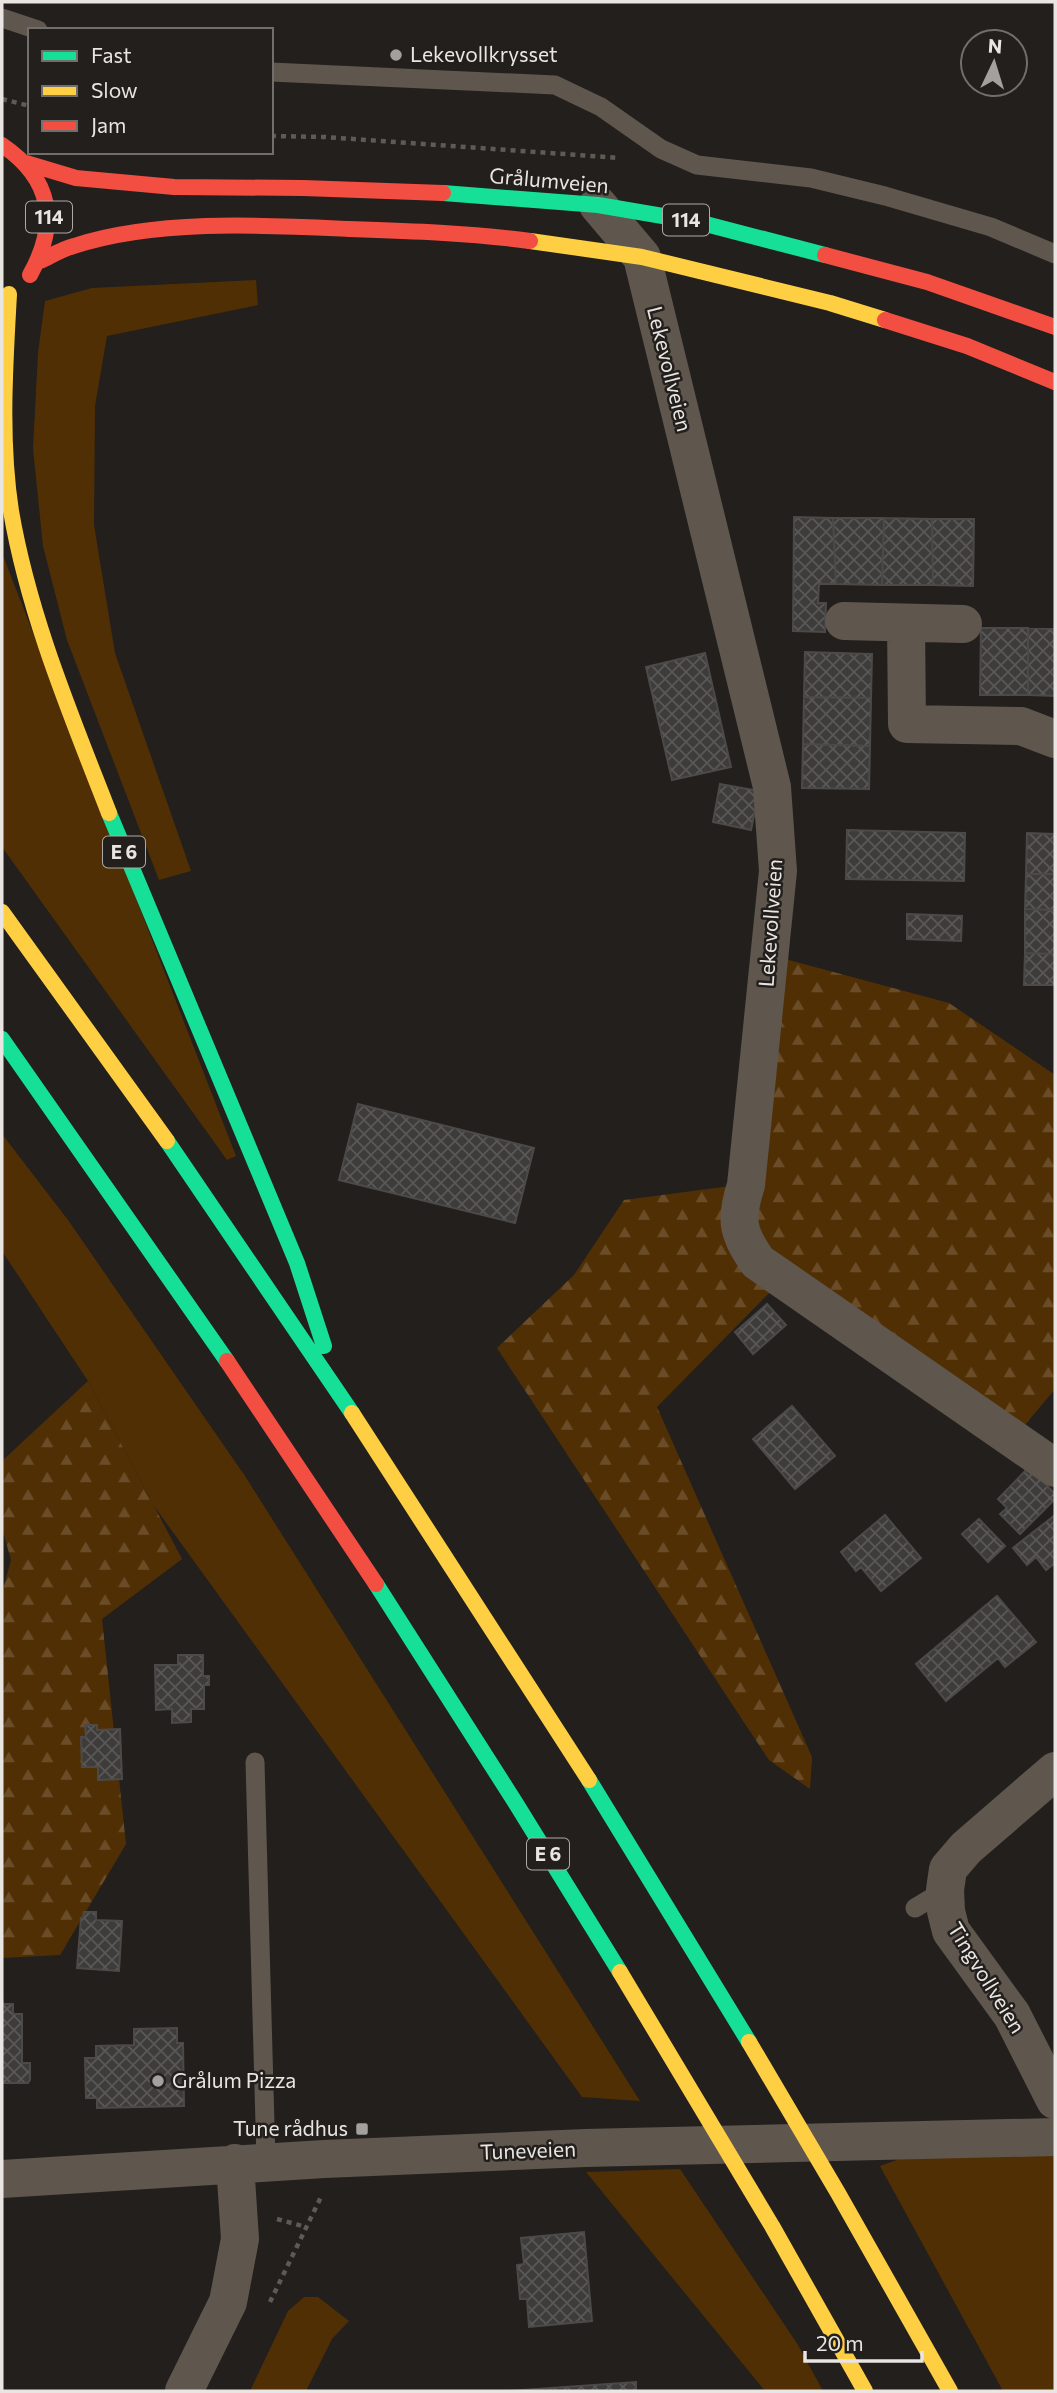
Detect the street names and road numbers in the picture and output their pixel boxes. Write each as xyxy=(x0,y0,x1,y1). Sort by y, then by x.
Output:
street label: Grålumveien xyxy=(488,162,610,197)
road number: 114 xyxy=(26,202,72,232)
road number: 114 xyxy=(663,204,709,235)
street label: Lekevollveien xyxy=(643,303,698,434)
road number: E 6 xyxy=(103,836,145,867)
street label: Lekevollveien xyxy=(753,858,786,988)
road number: E 6 xyxy=(527,1838,569,1870)
street label: Tingvollveien xyxy=(943,1917,1031,2037)
street label: Tuneveien xyxy=(479,2135,576,2164)

